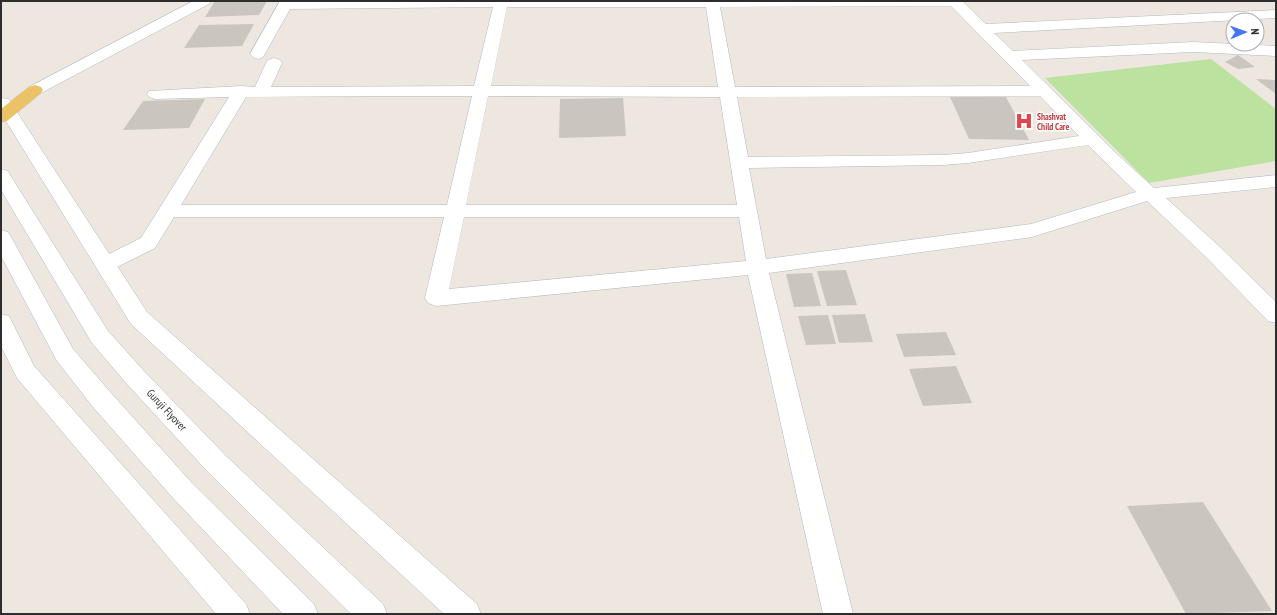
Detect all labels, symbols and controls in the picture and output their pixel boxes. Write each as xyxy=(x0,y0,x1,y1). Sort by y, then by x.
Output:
north arrow xyxy=(1225,12,1265,52)
text: N xyxy=(1248,28,1262,35)
hospital icon: Shashvat Child Care xyxy=(1014,111,1034,131)
place label: Shashvat Child Care xyxy=(1037,111,1070,132)
street label: Guruji Flyover xyxy=(144,386,190,434)

